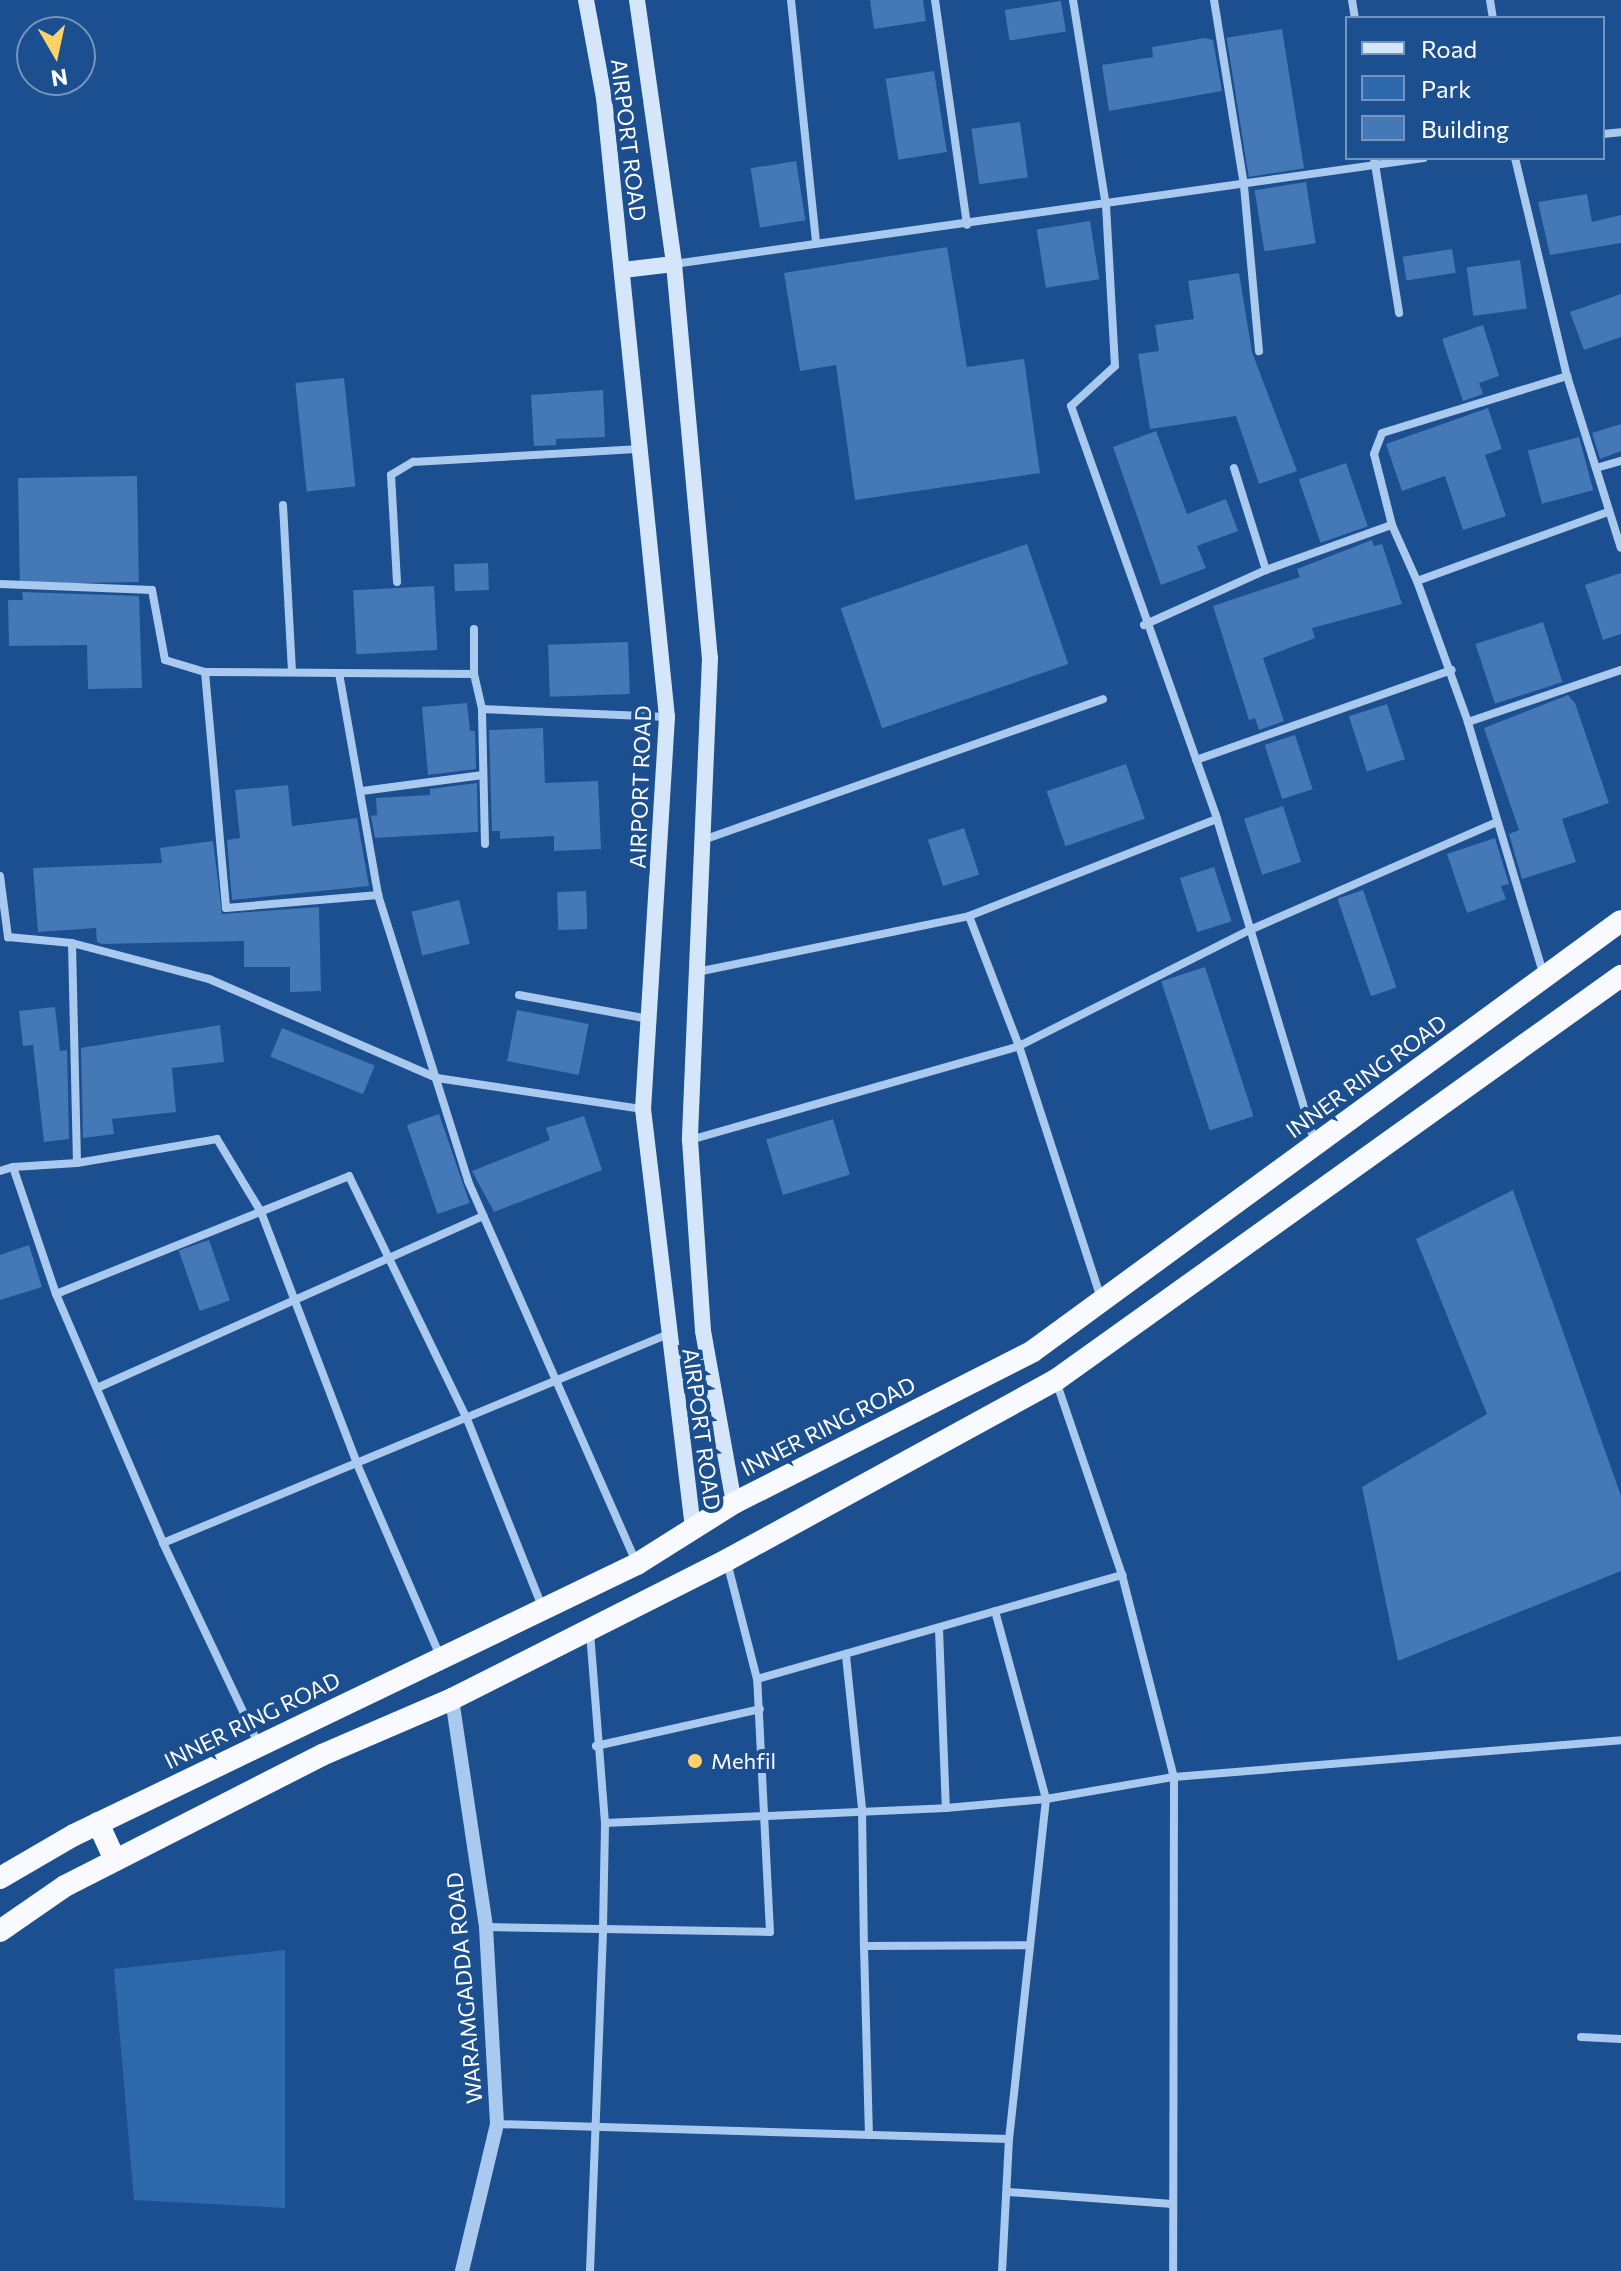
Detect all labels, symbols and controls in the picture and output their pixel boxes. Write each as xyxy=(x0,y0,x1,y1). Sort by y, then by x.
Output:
north arrow xyxy=(16,16,96,96)
legend xyxy=(1345,16,1605,160)
text: Road xyxy=(1421,34,1477,63)
street label: AIRPORT ROAD xyxy=(606,57,652,223)
text: N xyxy=(49,64,70,93)
text: Park xyxy=(1421,74,1471,103)
text: Building xyxy=(1421,114,1509,143)
street label: AIRPORT ROAD xyxy=(624,705,656,869)
street label: INNER RING ROAD xyxy=(1280,1009,1452,1143)
street label: AIRPORT ROAD xyxy=(678,1346,726,1512)
street label: INNER RING ROAD xyxy=(736,1371,920,1481)
street label: INNER RING ROAD xyxy=(160,1666,344,1774)
place label: Mehfil xyxy=(711,1748,776,1774)
marker: Mehfil xyxy=(686,1752,704,1770)
street label: WARAMGADDA ROAD xyxy=(441,1871,487,2105)

